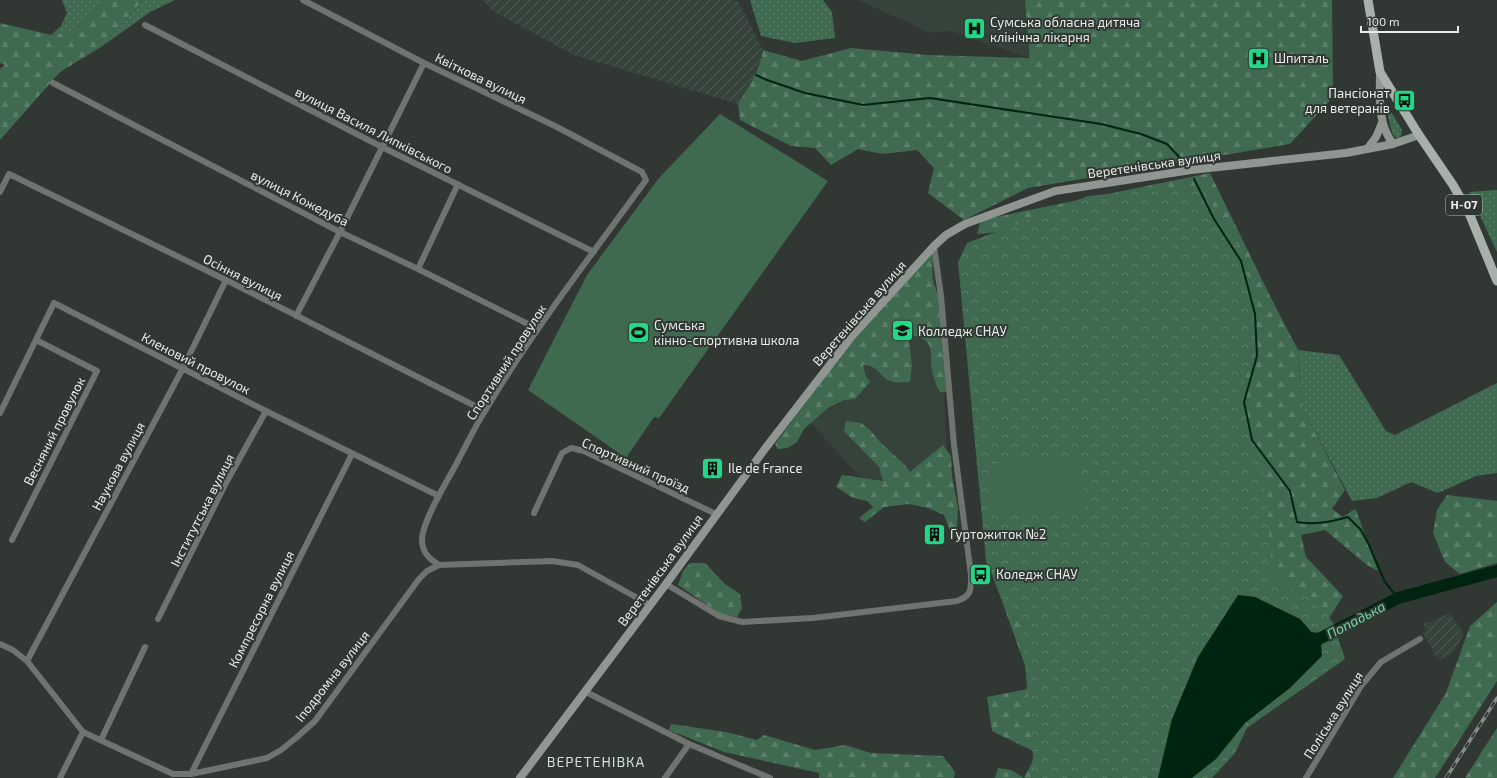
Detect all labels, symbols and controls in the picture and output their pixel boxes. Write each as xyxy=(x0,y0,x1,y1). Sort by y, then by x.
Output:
scale bar xyxy=(1361,8,1458,34)
place label: Сумська обласна дитяча клінічна лікарня xyxy=(990,14,1140,45)
text: 100 m xyxy=(1367,14,1399,28)
hospital icon: Сумська обласна дитяча клінічна лікарня xyxy=(961,16,987,42)
hospital icon: Шпиталь xyxy=(1245,45,1271,71)
street label: Квіткова вулиця xyxy=(433,49,529,107)
place label: Шпиталь xyxy=(1274,50,1329,66)
street label: вулиця Василя Липківського xyxy=(293,83,455,177)
place label: Пансіонат для ветеранів xyxy=(1305,85,1391,116)
bus stop icon: Пансіонат для ветеранів xyxy=(1392,87,1418,113)
street label: Веретенівська вулиця xyxy=(1086,147,1222,181)
street label: вулиця Кожедуба xyxy=(248,166,352,230)
road number: Н-07 xyxy=(1446,195,1482,215)
street label: Осіння вулиця xyxy=(201,250,285,304)
street label: Веретенівська вулиця xyxy=(809,257,909,369)
street label: Спортивний провулок xyxy=(463,301,549,423)
place label: Сумська кінно-спортивна школа xyxy=(654,317,800,348)
school or university icon: Колледж СНАУ xyxy=(890,318,916,344)
sports icon: Сумська кінно-спортивна школа xyxy=(626,319,652,345)
place label: Колледж СНАУ xyxy=(918,323,1007,339)
street label: Кленовий провулок xyxy=(139,329,253,397)
street label: Весняний провулок xyxy=(20,374,88,488)
street label: Наукова вулиця xyxy=(88,419,148,513)
street label: Спортивний проїзд xyxy=(579,434,693,496)
street label: Інститутська вулиця xyxy=(167,451,237,569)
building icon: Ile de France xyxy=(700,455,726,481)
place label: Ile de France xyxy=(728,460,802,476)
street label: Веретенівська вулиця xyxy=(614,511,706,629)
building icon: Гуртожиток №2 xyxy=(921,521,947,547)
place label: Гуртожиток №2 xyxy=(950,526,1046,542)
street label: Компресорна вулиця xyxy=(225,548,297,670)
bus stop icon: Коледж СНАУ xyxy=(968,561,994,587)
place label: Коледж СНАУ xyxy=(996,566,1078,582)
water label: Попадька xyxy=(1324,597,1388,642)
street label: Іподромна вулиця xyxy=(291,627,373,725)
street label: Поліська вулиця xyxy=(1300,668,1366,762)
district label: ВЕРЕТЕНІВКА xyxy=(547,753,645,770)

